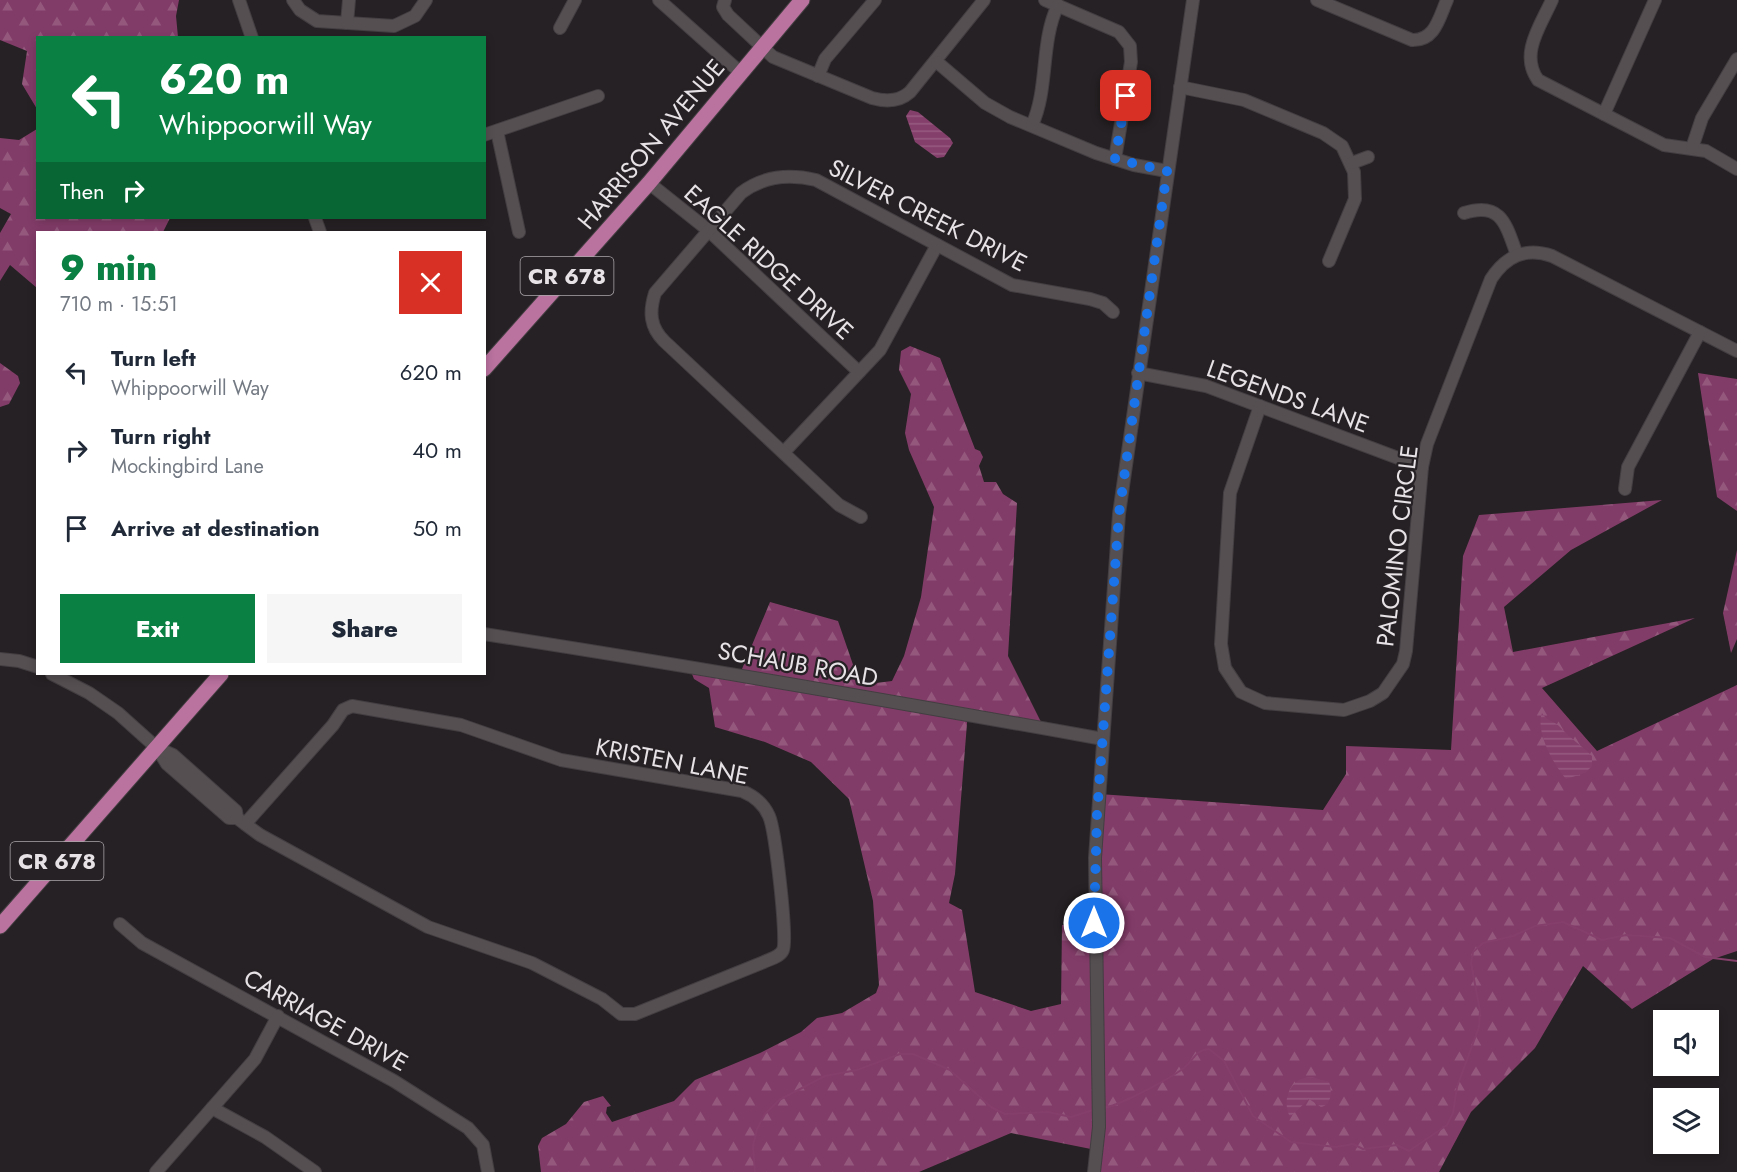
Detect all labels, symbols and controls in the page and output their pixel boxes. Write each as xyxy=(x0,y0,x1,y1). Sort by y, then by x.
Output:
text: 620 m xyxy=(159,49,290,110)
street label: HARRISON AVENUE xyxy=(569,51,733,237)
icon: left xyxy=(60,60,138,138)
pin xyxy=(1100,70,1151,121)
icon: arrive xyxy=(1109,79,1142,112)
text: Whippoorwill Way xyxy=(159,105,372,144)
street label: SILVER CREEK DRIVE xyxy=(823,150,1033,280)
icon: right xyxy=(117,174,150,207)
text: Then xyxy=(60,175,105,207)
street label: EAGLE RIDGE DRIVE xyxy=(676,176,862,348)
text: 9 min xyxy=(60,241,157,293)
button: close xyxy=(399,251,462,314)
road number: CR 678 xyxy=(520,257,614,295)
text: 710 m · 15:51 xyxy=(60,290,178,319)
text: Turn left xyxy=(111,342,196,374)
street label: LEGENDS LANE xyxy=(1202,350,1374,442)
icon: left xyxy=(60,356,93,389)
text: 620 m xyxy=(400,356,462,388)
text: Whippoorwill Way xyxy=(111,374,269,403)
text: Turn right xyxy=(111,420,211,452)
icon: right xyxy=(60,434,93,467)
text: 40 m xyxy=(412,434,462,466)
street label: PALOMINO CIRCLE xyxy=(1367,443,1427,649)
text: Mockingbird Lane xyxy=(111,452,264,481)
icon: arrive xyxy=(60,512,93,545)
text: Arrive at destination xyxy=(111,512,320,544)
text: 50 m xyxy=(413,512,462,544)
button: Exit xyxy=(60,594,255,663)
button: Share xyxy=(267,594,462,663)
street label: SCHAUB ROAD xyxy=(715,633,881,695)
street label: KRISTEN LANE xyxy=(592,729,752,793)
road number: CR 678 xyxy=(10,842,104,880)
position arrow xyxy=(1062,891,1126,955)
street label: CARRIAGE DRIVE xyxy=(237,960,415,1080)
map controls xyxy=(1653,1010,1719,1154)
button: sound xyxy=(1653,1010,1719,1076)
button: layers xyxy=(1653,1088,1719,1154)

